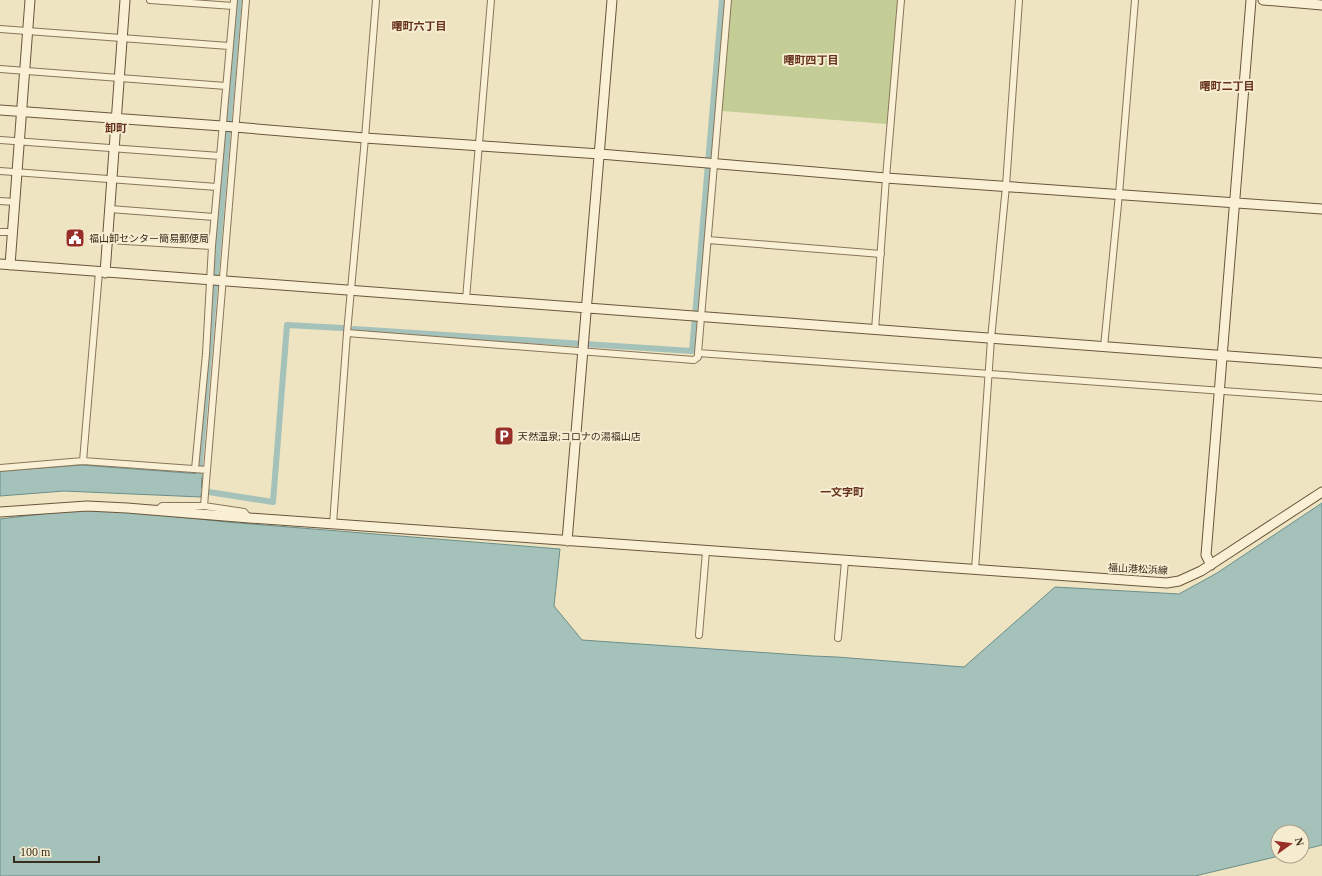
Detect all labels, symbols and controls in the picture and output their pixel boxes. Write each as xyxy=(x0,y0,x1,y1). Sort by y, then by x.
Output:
district label: 曙町六丁目 xyxy=(392,20,447,32)
district label: 曙町四丁目 xyxy=(784,54,839,66)
district label: 曙町二丁目 xyxy=(1200,80,1255,92)
district label: 卸町 xyxy=(105,122,127,134)
public building icon: 福山卸センター簡易郵便局 xyxy=(64,227,86,249)
place label: 福山卸センター簡易郵便局 xyxy=(89,233,209,244)
parking icon: 天然温泉;コロナの湯福山店 xyxy=(493,425,515,447)
place label: 天然温泉;コロナの湯福山店 xyxy=(518,431,641,442)
district label: 一文字町 xyxy=(820,486,864,498)
street label: 福山港松浜線 xyxy=(1108,562,1168,576)
north arrow xyxy=(1270,824,1310,864)
text: N xyxy=(1293,836,1306,847)
scale bar xyxy=(14,838,99,864)
text: 100 m xyxy=(20,845,51,859)

